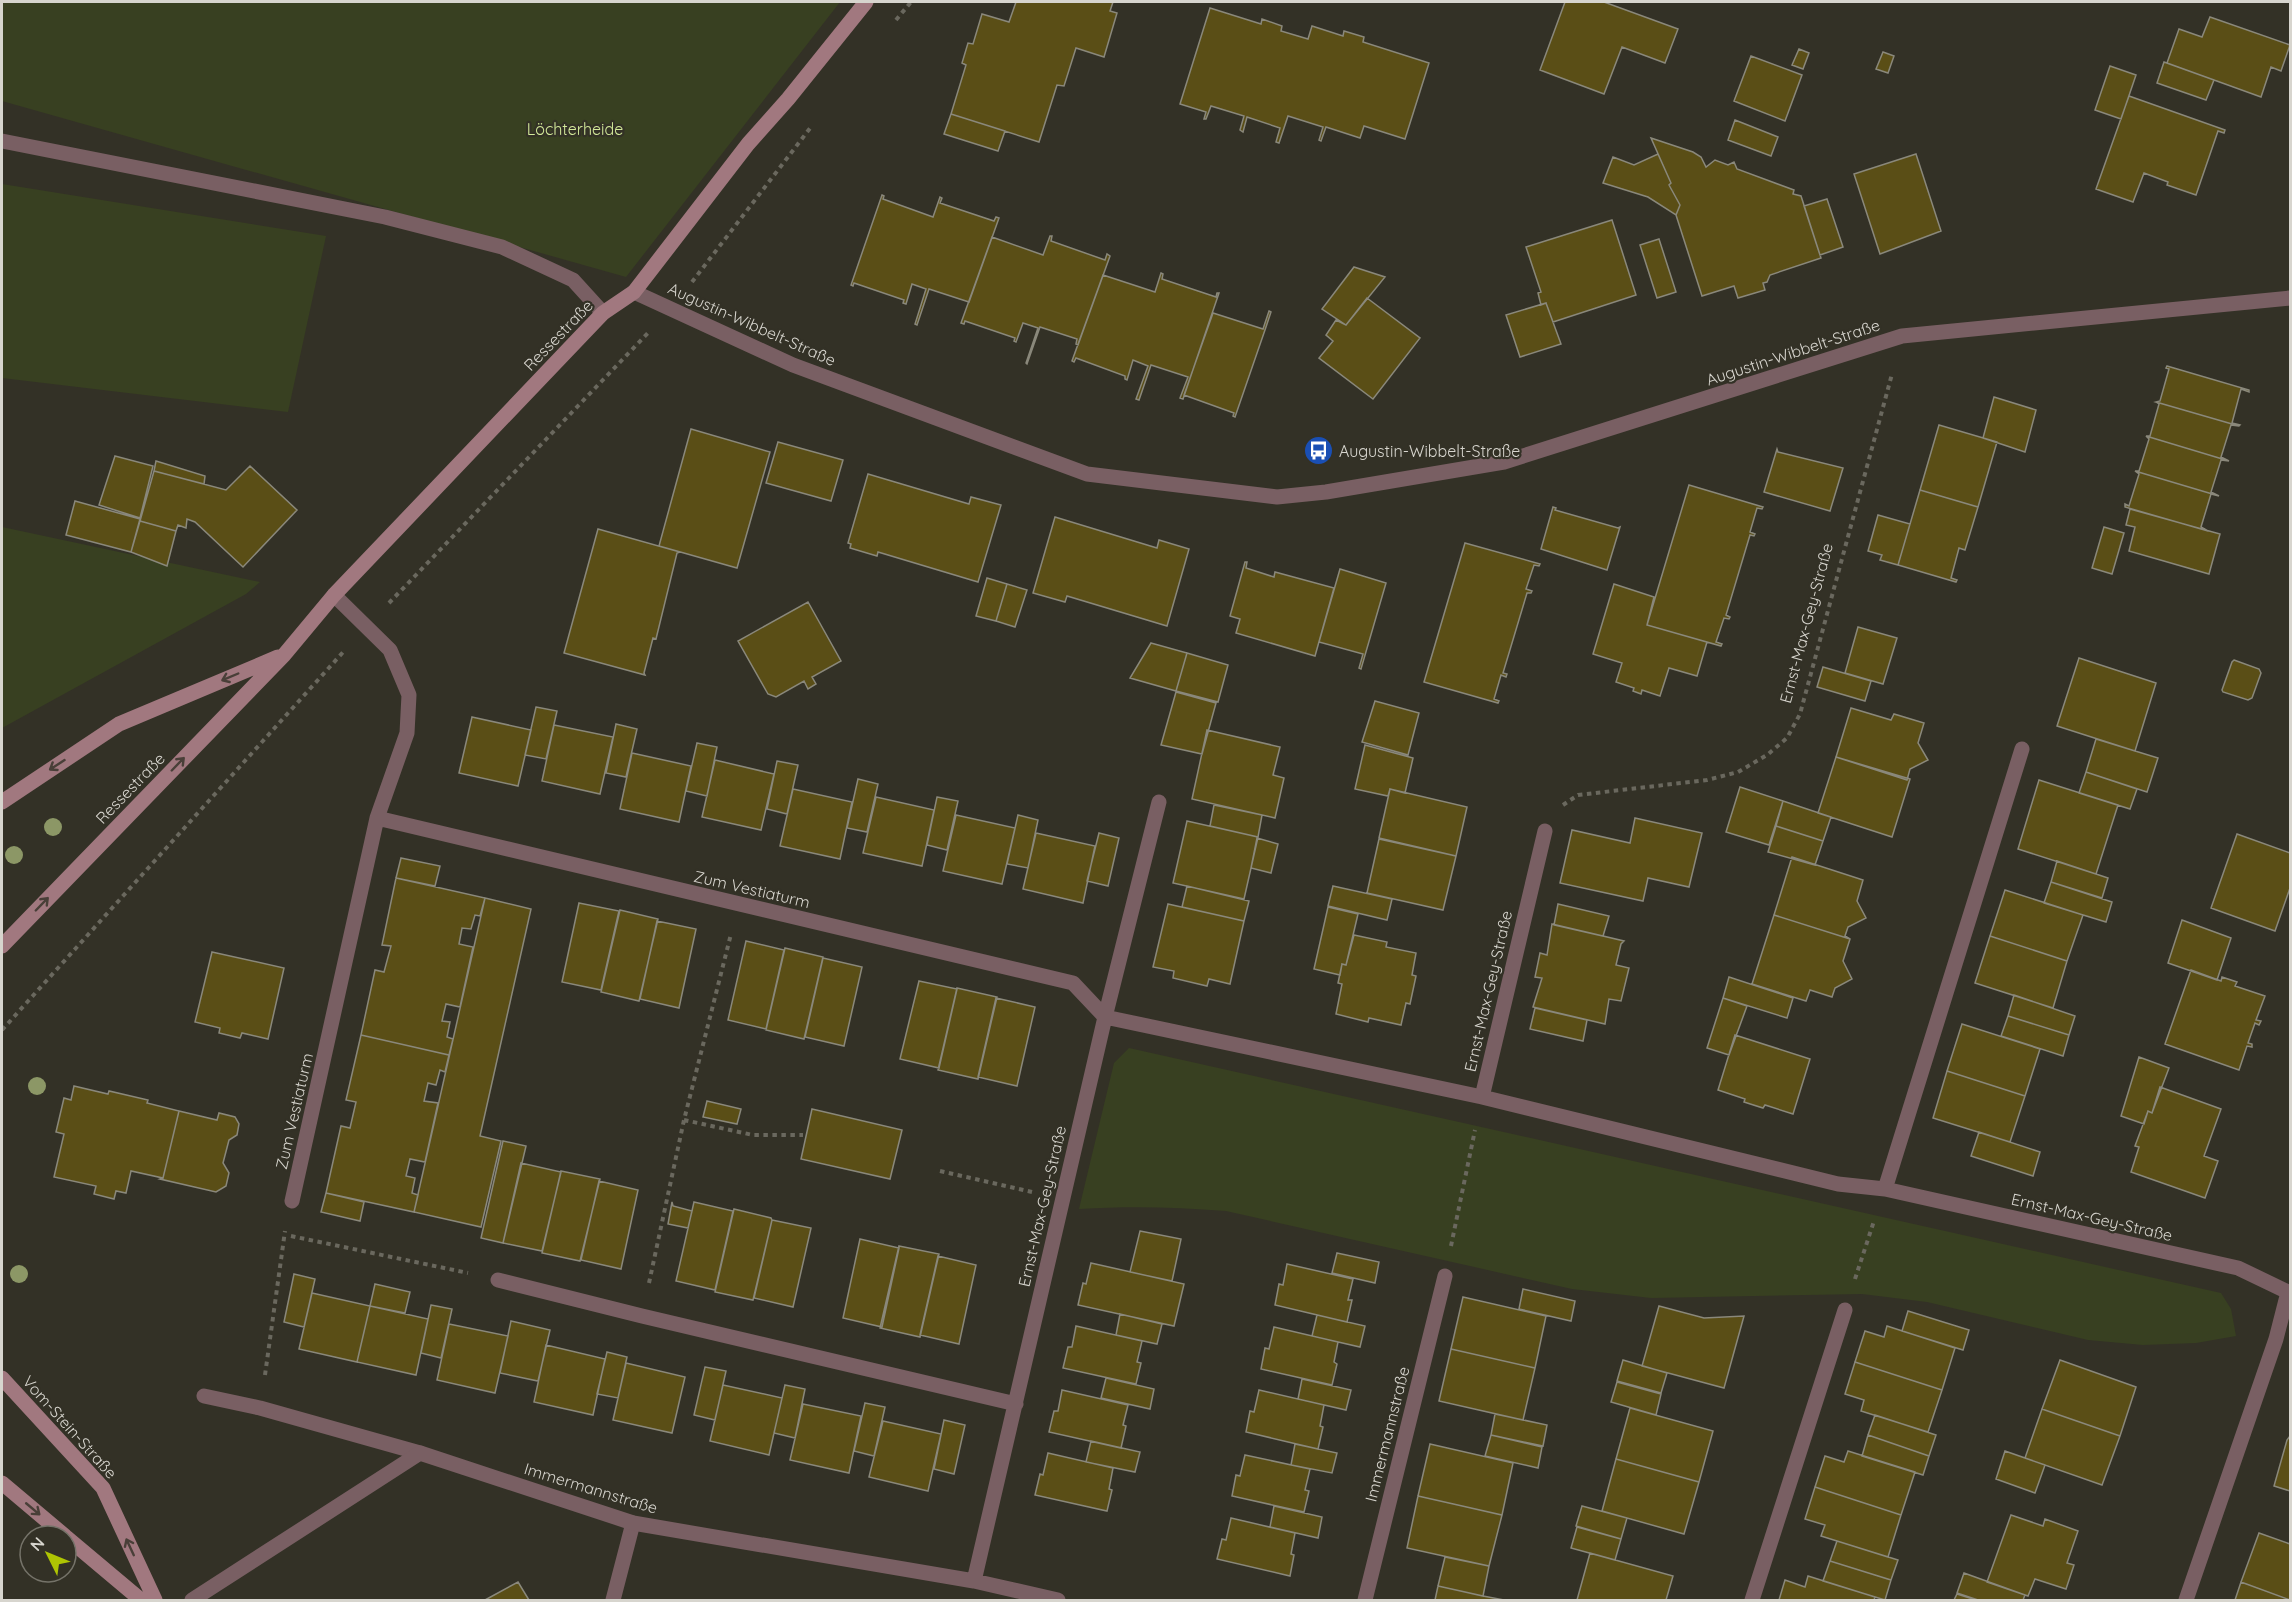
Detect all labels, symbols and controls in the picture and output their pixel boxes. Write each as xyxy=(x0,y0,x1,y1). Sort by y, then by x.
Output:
park label: Löchterheide xyxy=(527,119,623,139)
street label: Augustin-Wibbelt-Straße xyxy=(665,278,839,370)
street label: Ressestraße xyxy=(519,295,597,375)
street label: Augustin-Wibbelt-Straße xyxy=(1704,314,1882,390)
bus stop icon: Augustin-Wibbelt-Straße xyxy=(1302,435,1334,467)
place label: Augustin-Wibbelt-Straße xyxy=(1339,441,1520,461)
street label: Ernst-Max-Gey-Straße xyxy=(1775,541,1837,705)
one-way arrow xyxy=(221,672,240,683)
street label: Ressestraße xyxy=(91,748,169,828)
one-way arrow xyxy=(170,757,185,772)
one-way arrow xyxy=(49,759,66,771)
street label: Zum Vestiaturm xyxy=(692,866,812,912)
one-way arrow xyxy=(35,897,49,912)
street label: Ernst-Max-Gey-Straße xyxy=(1460,908,1516,1074)
street label: Zum Vestiaturm xyxy=(271,1051,317,1171)
street label: Ernst-Max-Gey-Straße xyxy=(1014,1123,1070,1289)
street label: Ernst-Max-Gey-Straße xyxy=(2009,1189,2175,1245)
street label: Immermannstraße xyxy=(1361,1364,1413,1504)
street label: Vom-Stein-Straße xyxy=(18,1371,122,1483)
street label: Immermannstraße xyxy=(522,1458,660,1518)
one-way arrow xyxy=(25,1503,41,1516)
north arrow xyxy=(18,1524,78,1584)
text: N xyxy=(26,1533,48,1555)
one-way arrow xyxy=(124,1539,136,1557)

